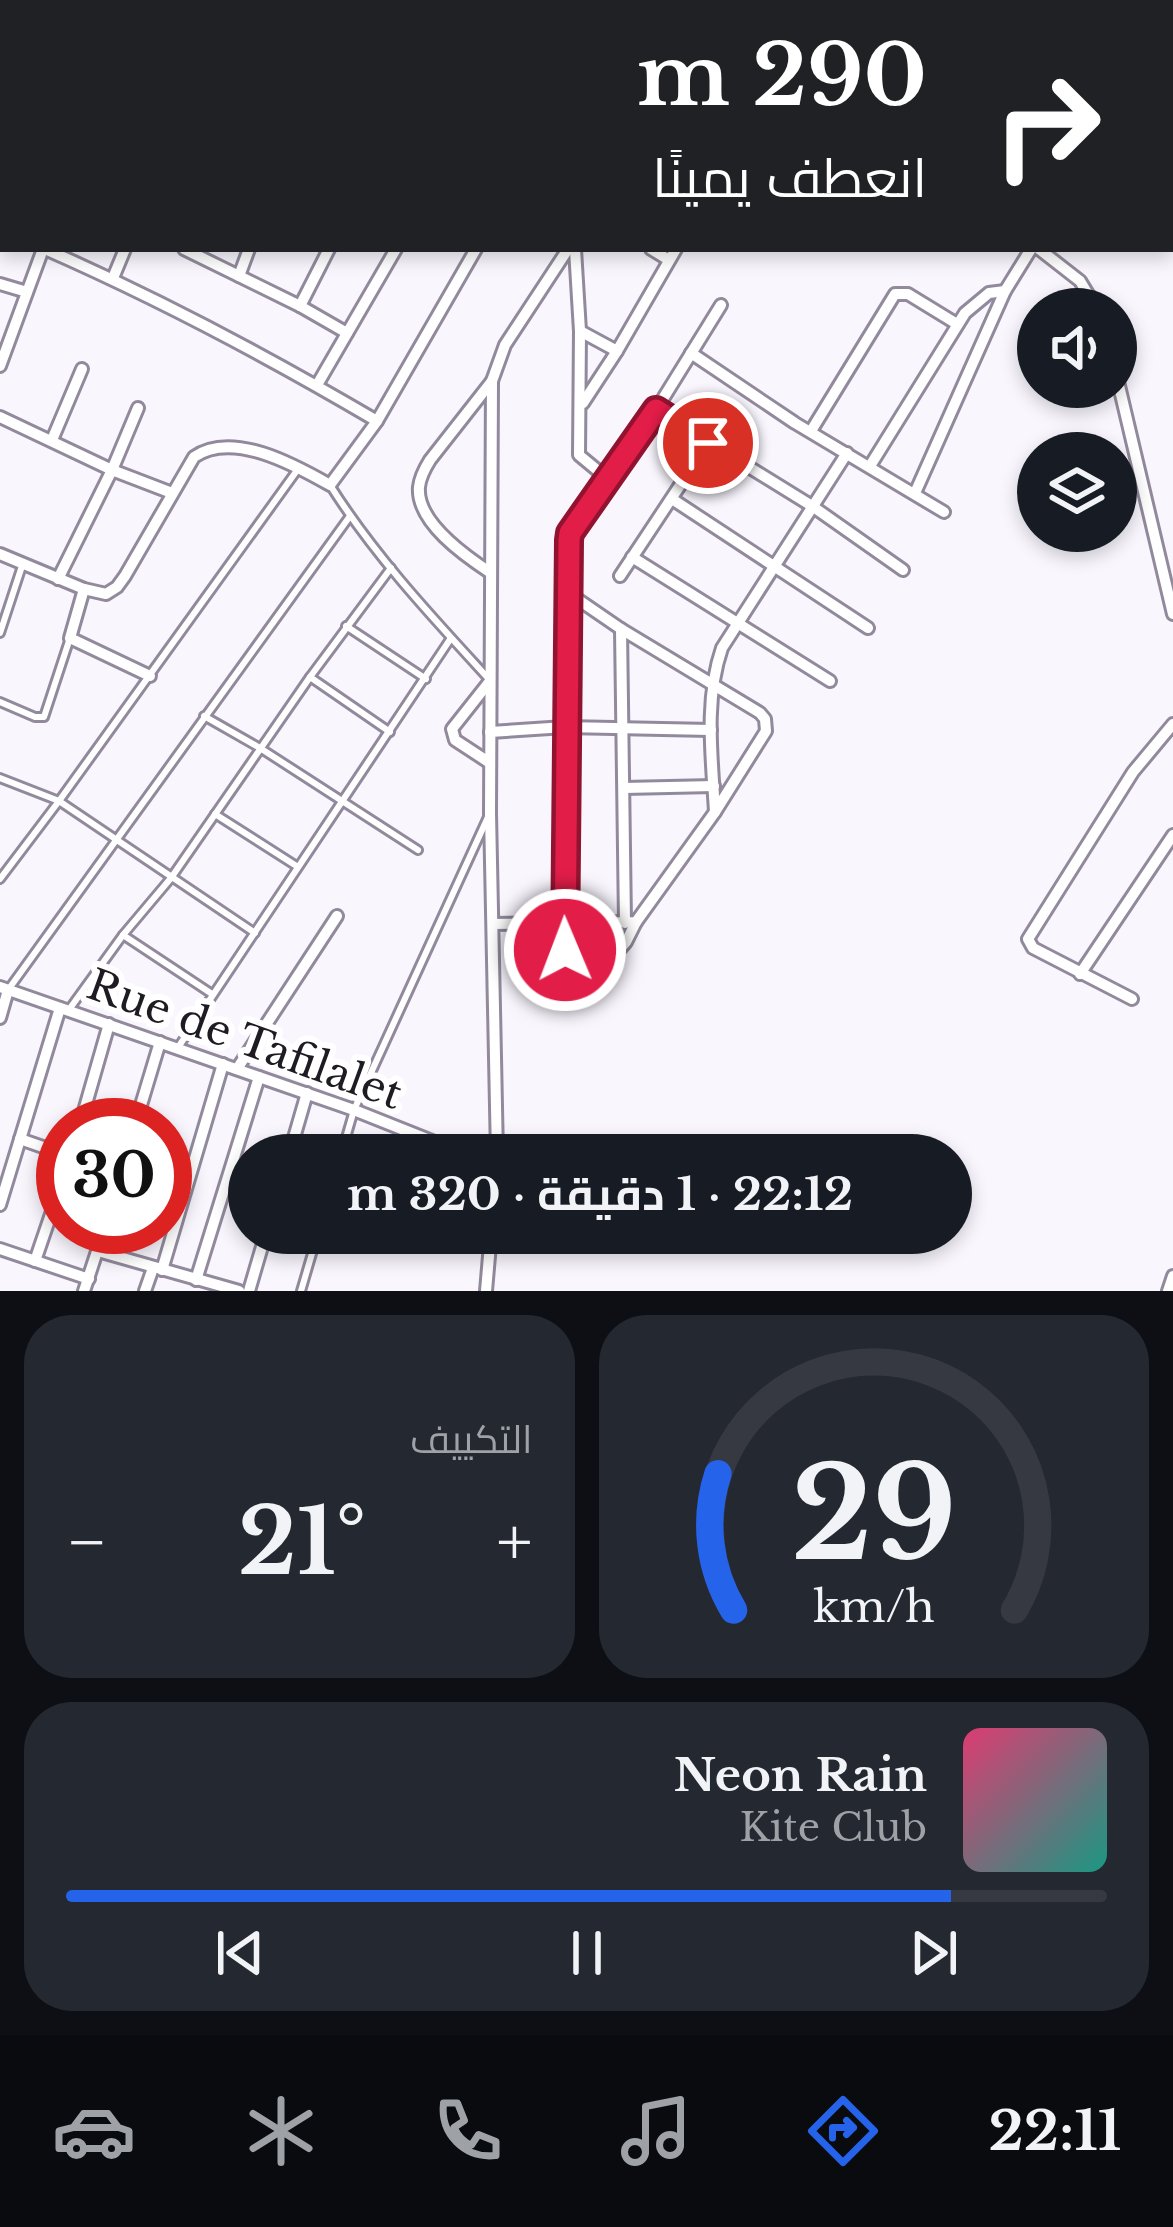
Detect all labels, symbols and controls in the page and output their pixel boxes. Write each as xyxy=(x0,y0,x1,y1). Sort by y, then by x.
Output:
text: 290 m xyxy=(637,24,927,128)
icon: right xyxy=(969,48,1125,204)
text: انعطف يمينًا xyxy=(652,145,927,212)
map controls xyxy=(1017,288,1137,552)
button: sound xyxy=(1017,288,1137,408)
pin xyxy=(657,392,759,494)
icon: arrive xyxy=(675,410,741,476)
button: layers xyxy=(1017,432,1137,552)
position arrow xyxy=(502,887,628,1013)
street label: Rue de Tafilalet xyxy=(81,958,410,1120)
speed limit sign: 30 xyxy=(36,1098,192,1254)
text: 22:12 · 1 دقيقة · 320 m xyxy=(347,1166,853,1222)
text: التكييف xyxy=(410,1415,533,1464)
text: 29 xyxy=(791,1438,956,1593)
text: 21° xyxy=(238,1487,366,1598)
text: − xyxy=(66,1501,108,1583)
text: + xyxy=(496,1501,533,1583)
text: km/h xyxy=(813,1579,935,1633)
text: Neon Rain xyxy=(674,1747,927,1803)
text: Kite Club xyxy=(739,1803,927,1852)
icon: previous xyxy=(207,1920,273,1986)
icon: pause xyxy=(554,1920,620,1986)
icon: next xyxy=(901,1920,967,1986)
icon: car xyxy=(52,2089,136,2173)
icon: climate xyxy=(239,2089,323,2173)
icon: phone xyxy=(426,2089,510,2173)
icon: music xyxy=(614,2089,698,2173)
icon: directions xyxy=(801,2089,885,2173)
text: 22:11 xyxy=(989,2098,1121,2165)

